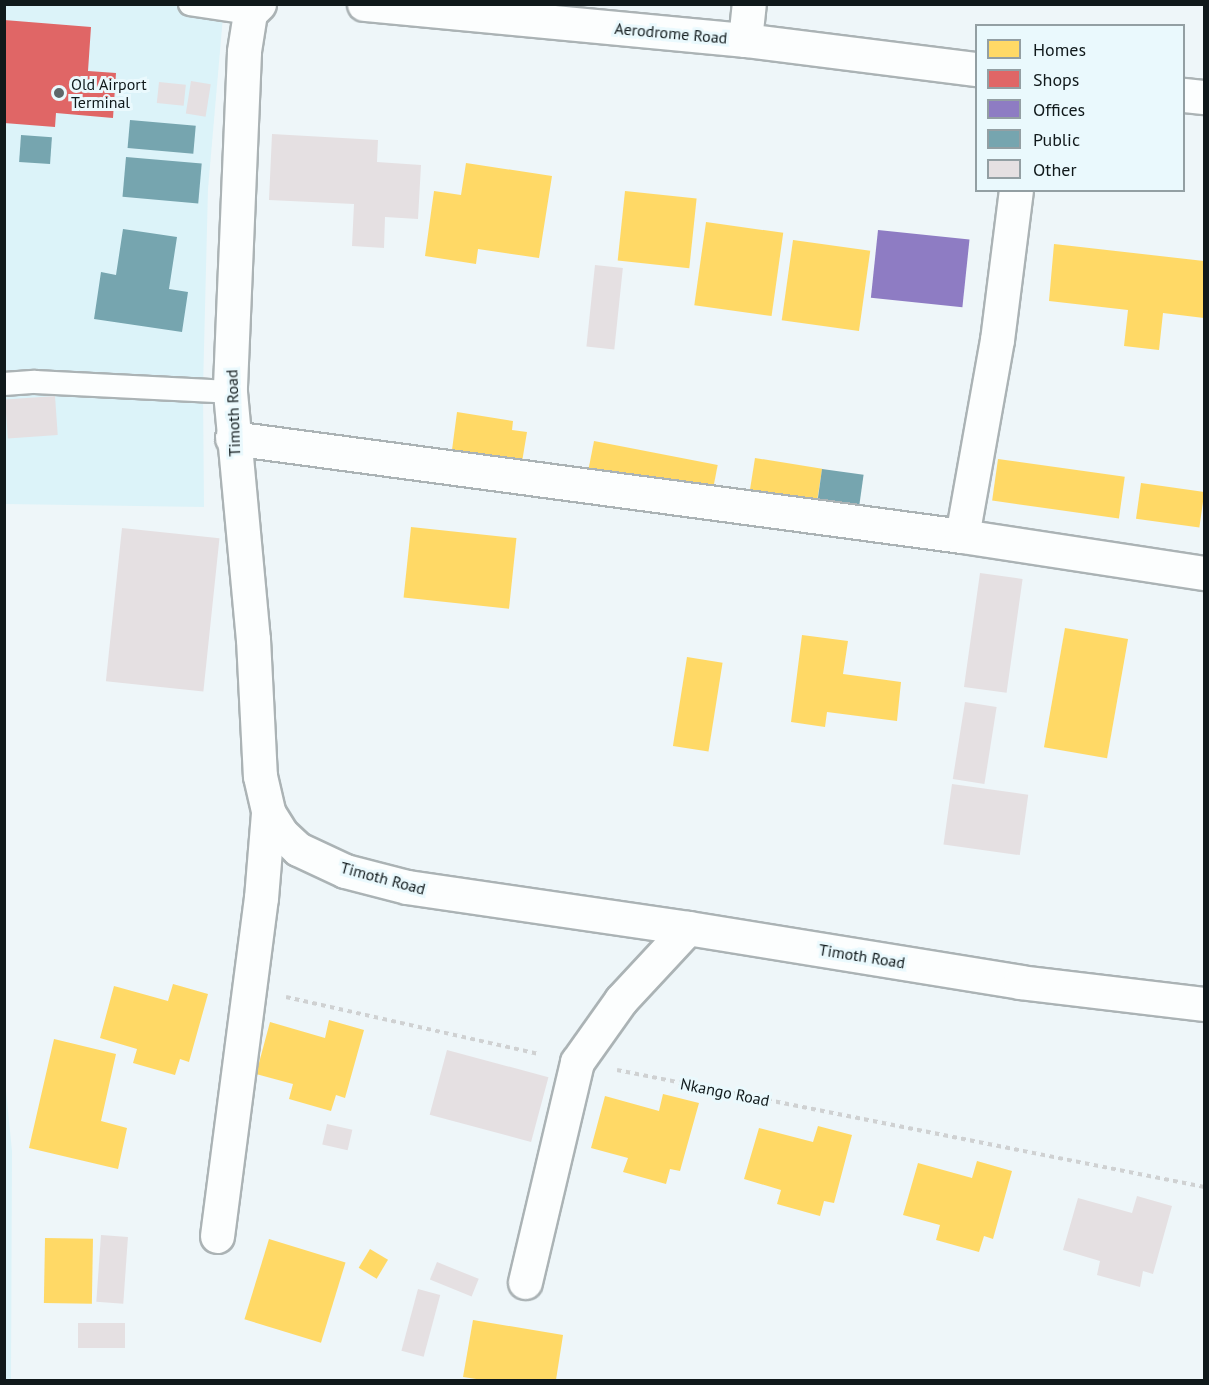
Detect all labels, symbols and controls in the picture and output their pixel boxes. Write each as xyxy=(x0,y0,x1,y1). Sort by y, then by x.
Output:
street label: Aerodrome Road xyxy=(614,19,728,47)
legend xyxy=(975,24,1185,192)
text: Homes xyxy=(1033,38,1086,61)
text: Shops xyxy=(1033,68,1079,91)
place label: Old Airport Terminal xyxy=(71,74,147,112)
marker: Old Airport Terminal xyxy=(52,86,66,100)
text: Offices xyxy=(1033,98,1085,121)
text: Public xyxy=(1033,128,1080,151)
text: Other xyxy=(1033,158,1077,181)
street label: Timoth Road xyxy=(222,369,244,457)
street label: Timoth Road xyxy=(338,857,428,899)
street label: Timoth Road xyxy=(818,940,906,972)
street label: Nkango Road xyxy=(679,1074,771,1110)

